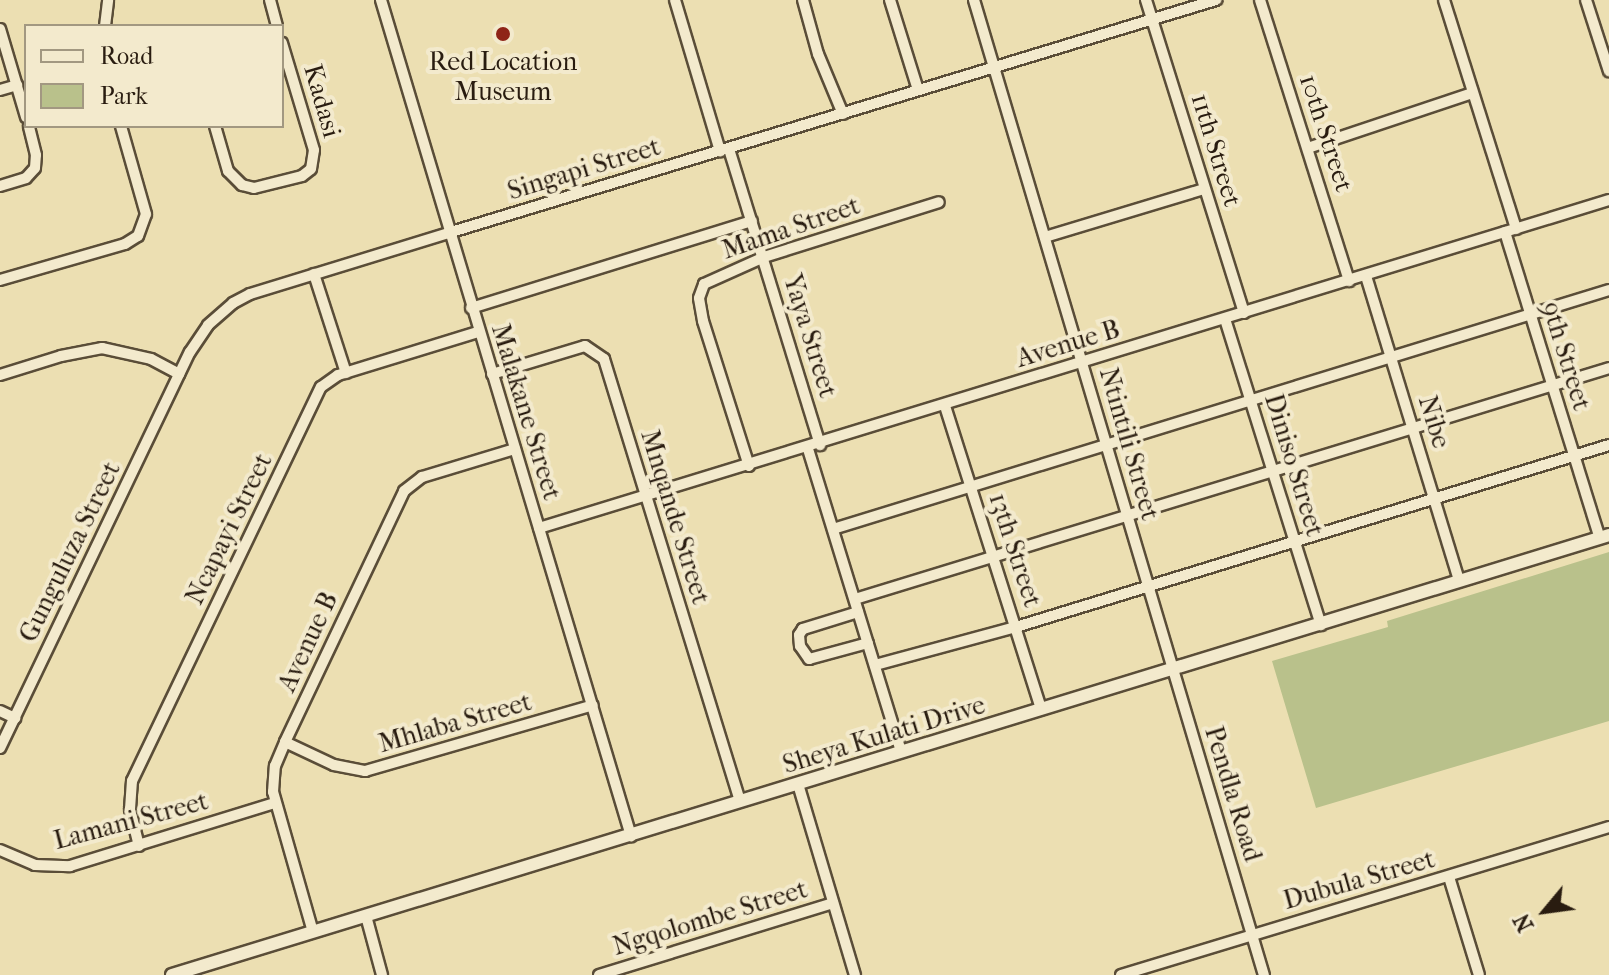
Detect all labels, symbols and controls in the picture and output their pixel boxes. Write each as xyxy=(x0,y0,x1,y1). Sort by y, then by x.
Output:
legend xyxy=(24,24,284,128)
marker: Red Location Museum xyxy=(494,25,512,43)
text: Road xyxy=(100,42,153,70)
place label: Red Location Museum xyxy=(429,46,577,108)
street label: Kadasi xyxy=(297,61,347,141)
street label: 10th Street xyxy=(1292,70,1360,196)
text: Park xyxy=(100,82,148,110)
street label: 11th Street xyxy=(1184,90,1248,210)
street label: Singapi Street xyxy=(504,131,664,207)
street label: Mama Street xyxy=(718,190,864,266)
street label: Yaya Street xyxy=(777,271,843,401)
street label: 9th Street xyxy=(1535,298,1597,414)
street label: Avenue B xyxy=(1013,314,1123,374)
street label: Malakane Street xyxy=(484,320,568,504)
street label: Ntintili Street xyxy=(1092,364,1166,524)
street label: Diniso Street xyxy=(1258,390,1330,540)
street label: Nibe xyxy=(1411,392,1457,452)
street label: Mnqande Street xyxy=(634,426,716,608)
street label: Ncapayi Street xyxy=(179,448,279,610)
street label: Gunguluza Street xyxy=(13,457,127,647)
street label: 13th Street xyxy=(982,489,1048,611)
street label: Avenue B xyxy=(271,587,345,697)
street label: Mhlaba Street xyxy=(375,686,535,760)
street label: Sheya Kulati Drive xyxy=(779,689,989,781)
street label: Pendla Road xyxy=(1198,723,1268,865)
street label: Lamani Street xyxy=(50,785,212,857)
street label: Dubula Street xyxy=(1280,844,1438,916)
north arrow xyxy=(1505,871,1585,951)
street label: Ngqolombe Street xyxy=(609,874,811,962)
text: N xyxy=(1509,909,1539,936)

